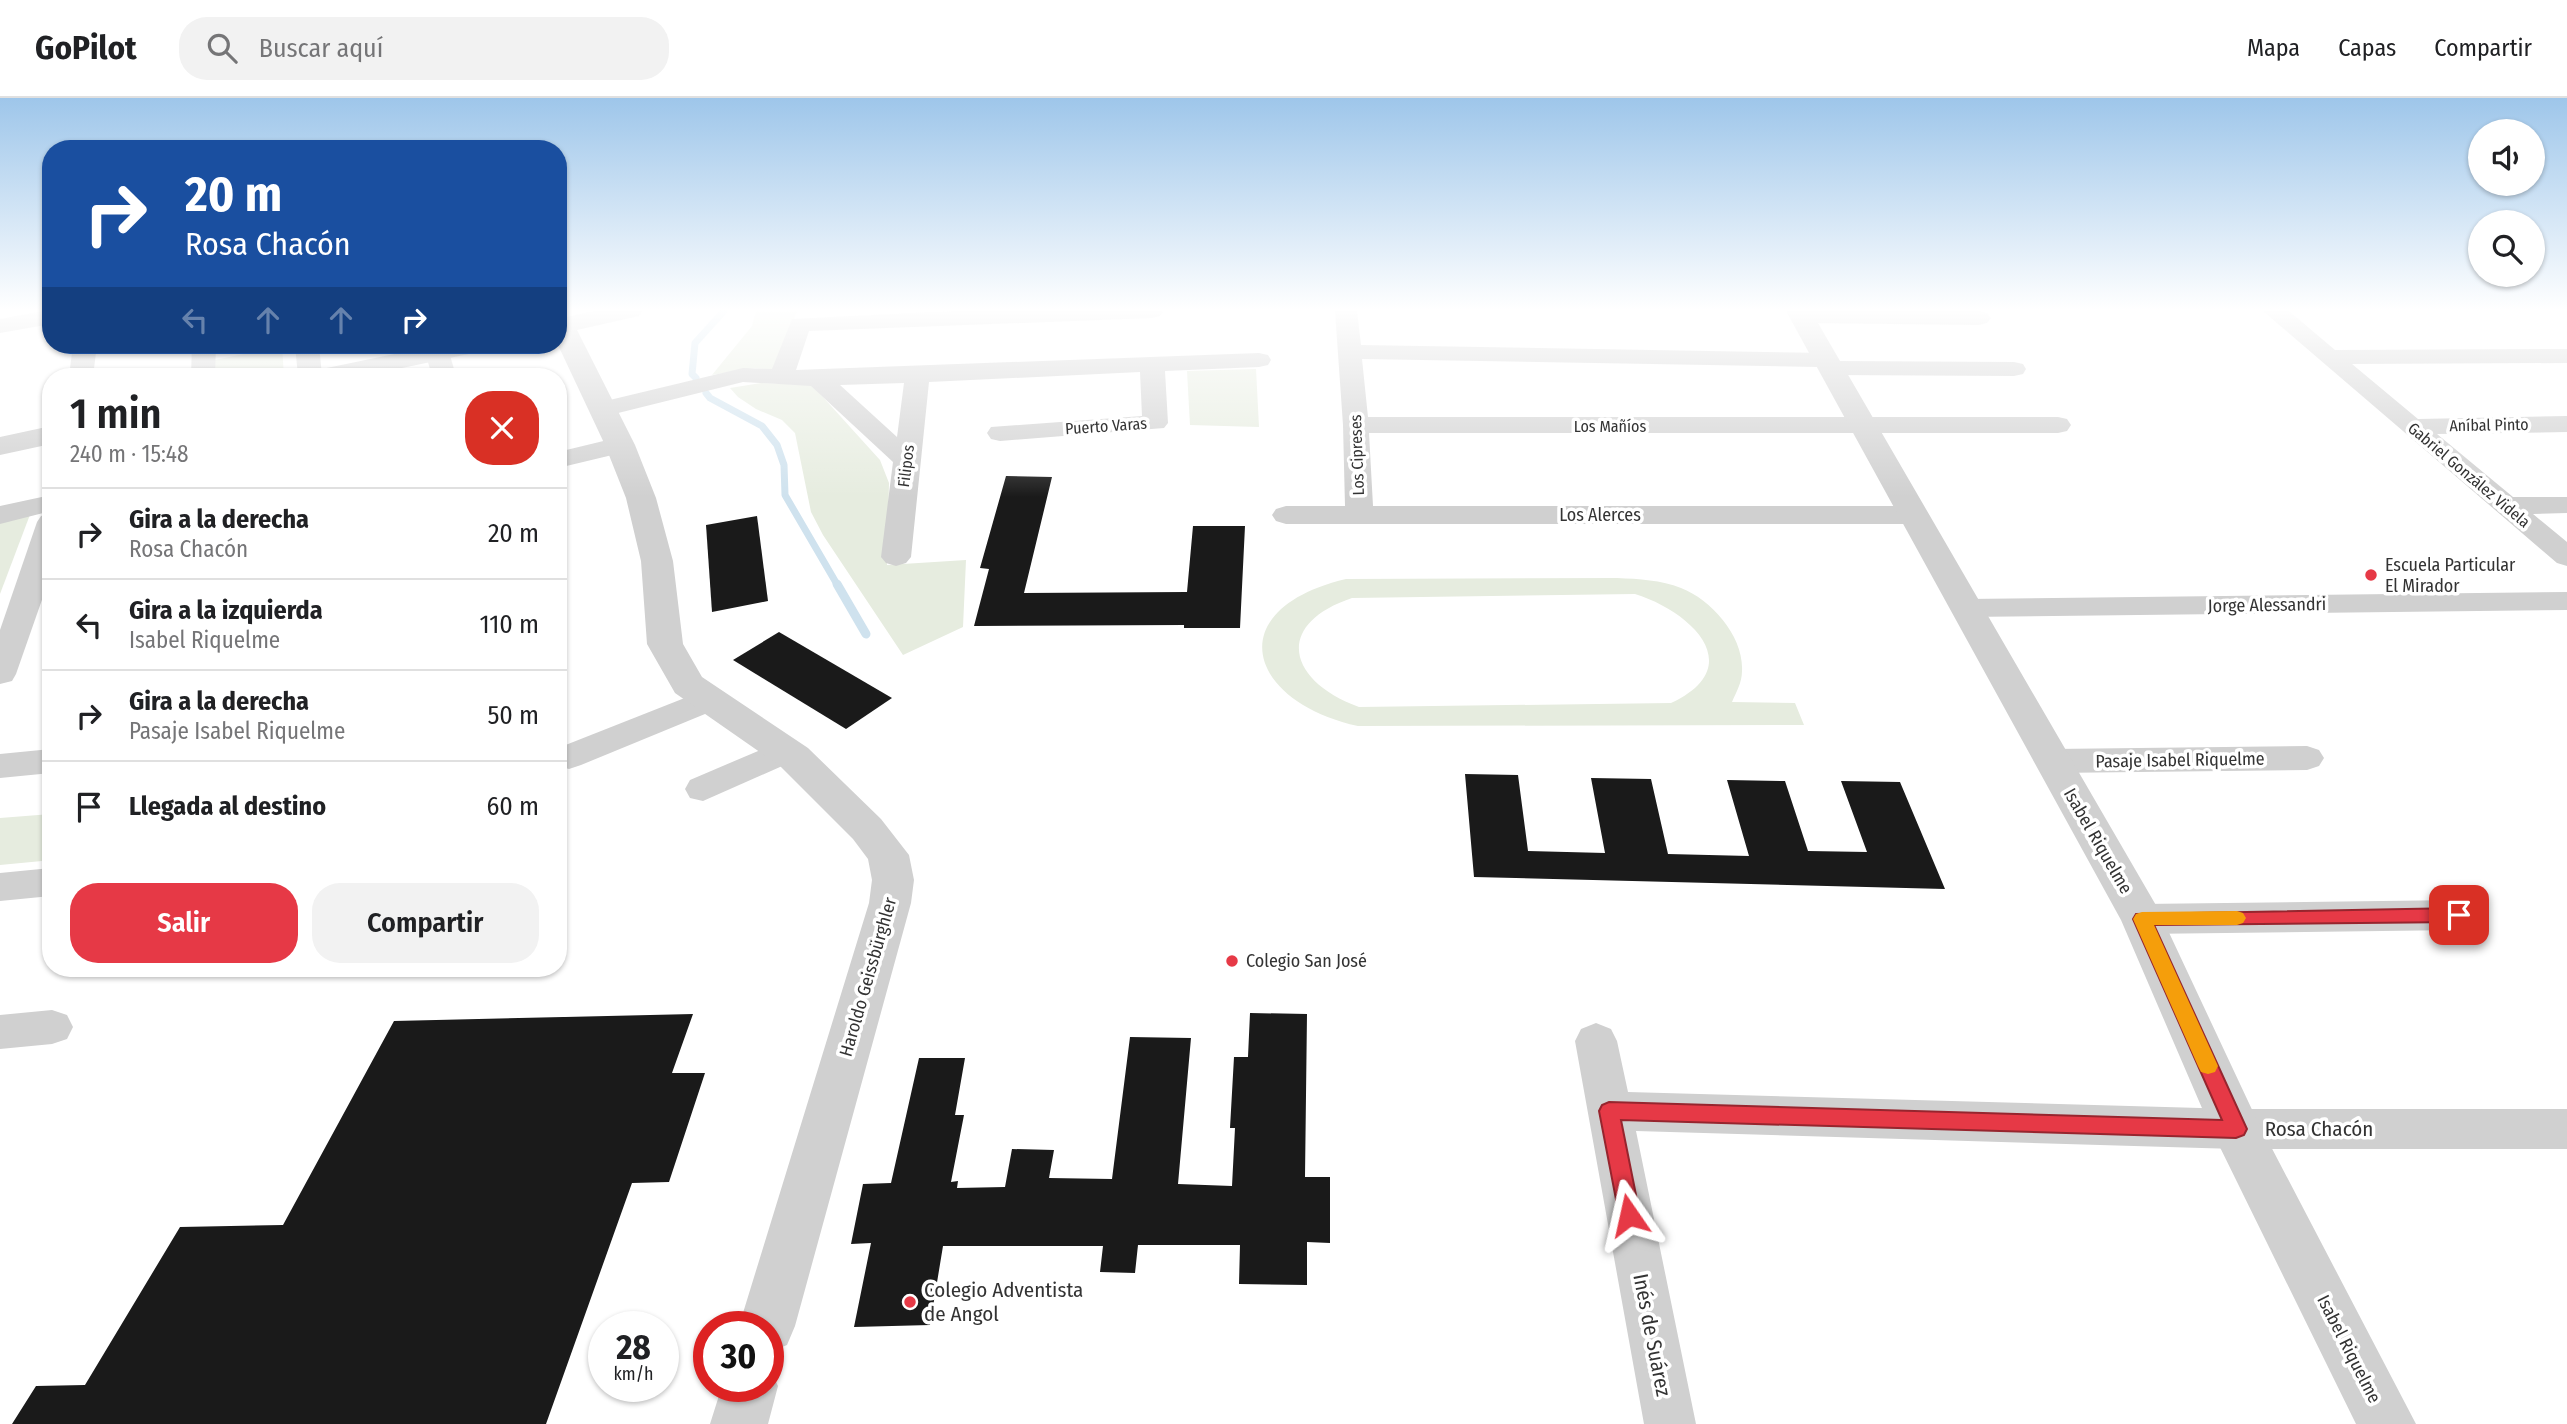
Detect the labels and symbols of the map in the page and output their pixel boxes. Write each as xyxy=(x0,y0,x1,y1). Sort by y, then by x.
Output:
street label: Puerto Varas xyxy=(1064,414,1148,438)
street label: Los Cipreses xyxy=(1346,414,1368,496)
street label: Aníbal Pinto xyxy=(2449,415,2529,435)
street label: Los Mañíos xyxy=(1574,417,1646,436)
street label: Gabriel González Videla xyxy=(2404,418,2534,532)
street label: Filipos xyxy=(894,444,918,488)
street label: Los Alerces xyxy=(1559,504,1641,526)
place label: Escuela Particular El Mirador xyxy=(2385,554,2516,597)
marker: Escuela Particular El Mirador xyxy=(2363,567,2379,583)
street label: Jorge Alessandri xyxy=(2208,593,2326,617)
street label: Pasaje Isabel Riquelme xyxy=(2095,748,2265,772)
street label: Isabel Riquelme xyxy=(2059,784,2137,898)
pin xyxy=(2429,885,2489,945)
street label: Haroldo Geissbürghler xyxy=(835,894,901,1059)
place label: Colegio San José xyxy=(1246,950,1367,972)
marker: Colegio San José xyxy=(1224,953,1240,969)
street label: Rosa Chacón xyxy=(2265,1116,2373,1142)
position arrow xyxy=(1592,1178,1666,1252)
street label: Inés de Suárez xyxy=(1627,1271,1677,1399)
place label: Colegio Adventista de Angol xyxy=(924,1277,1083,1327)
street label: Isabel Riquelme xyxy=(2312,1291,2386,1407)
marker: Colegio Adventista de Angol xyxy=(902,1294,918,1310)
speed limit sign: 30 xyxy=(693,1311,784,1402)

